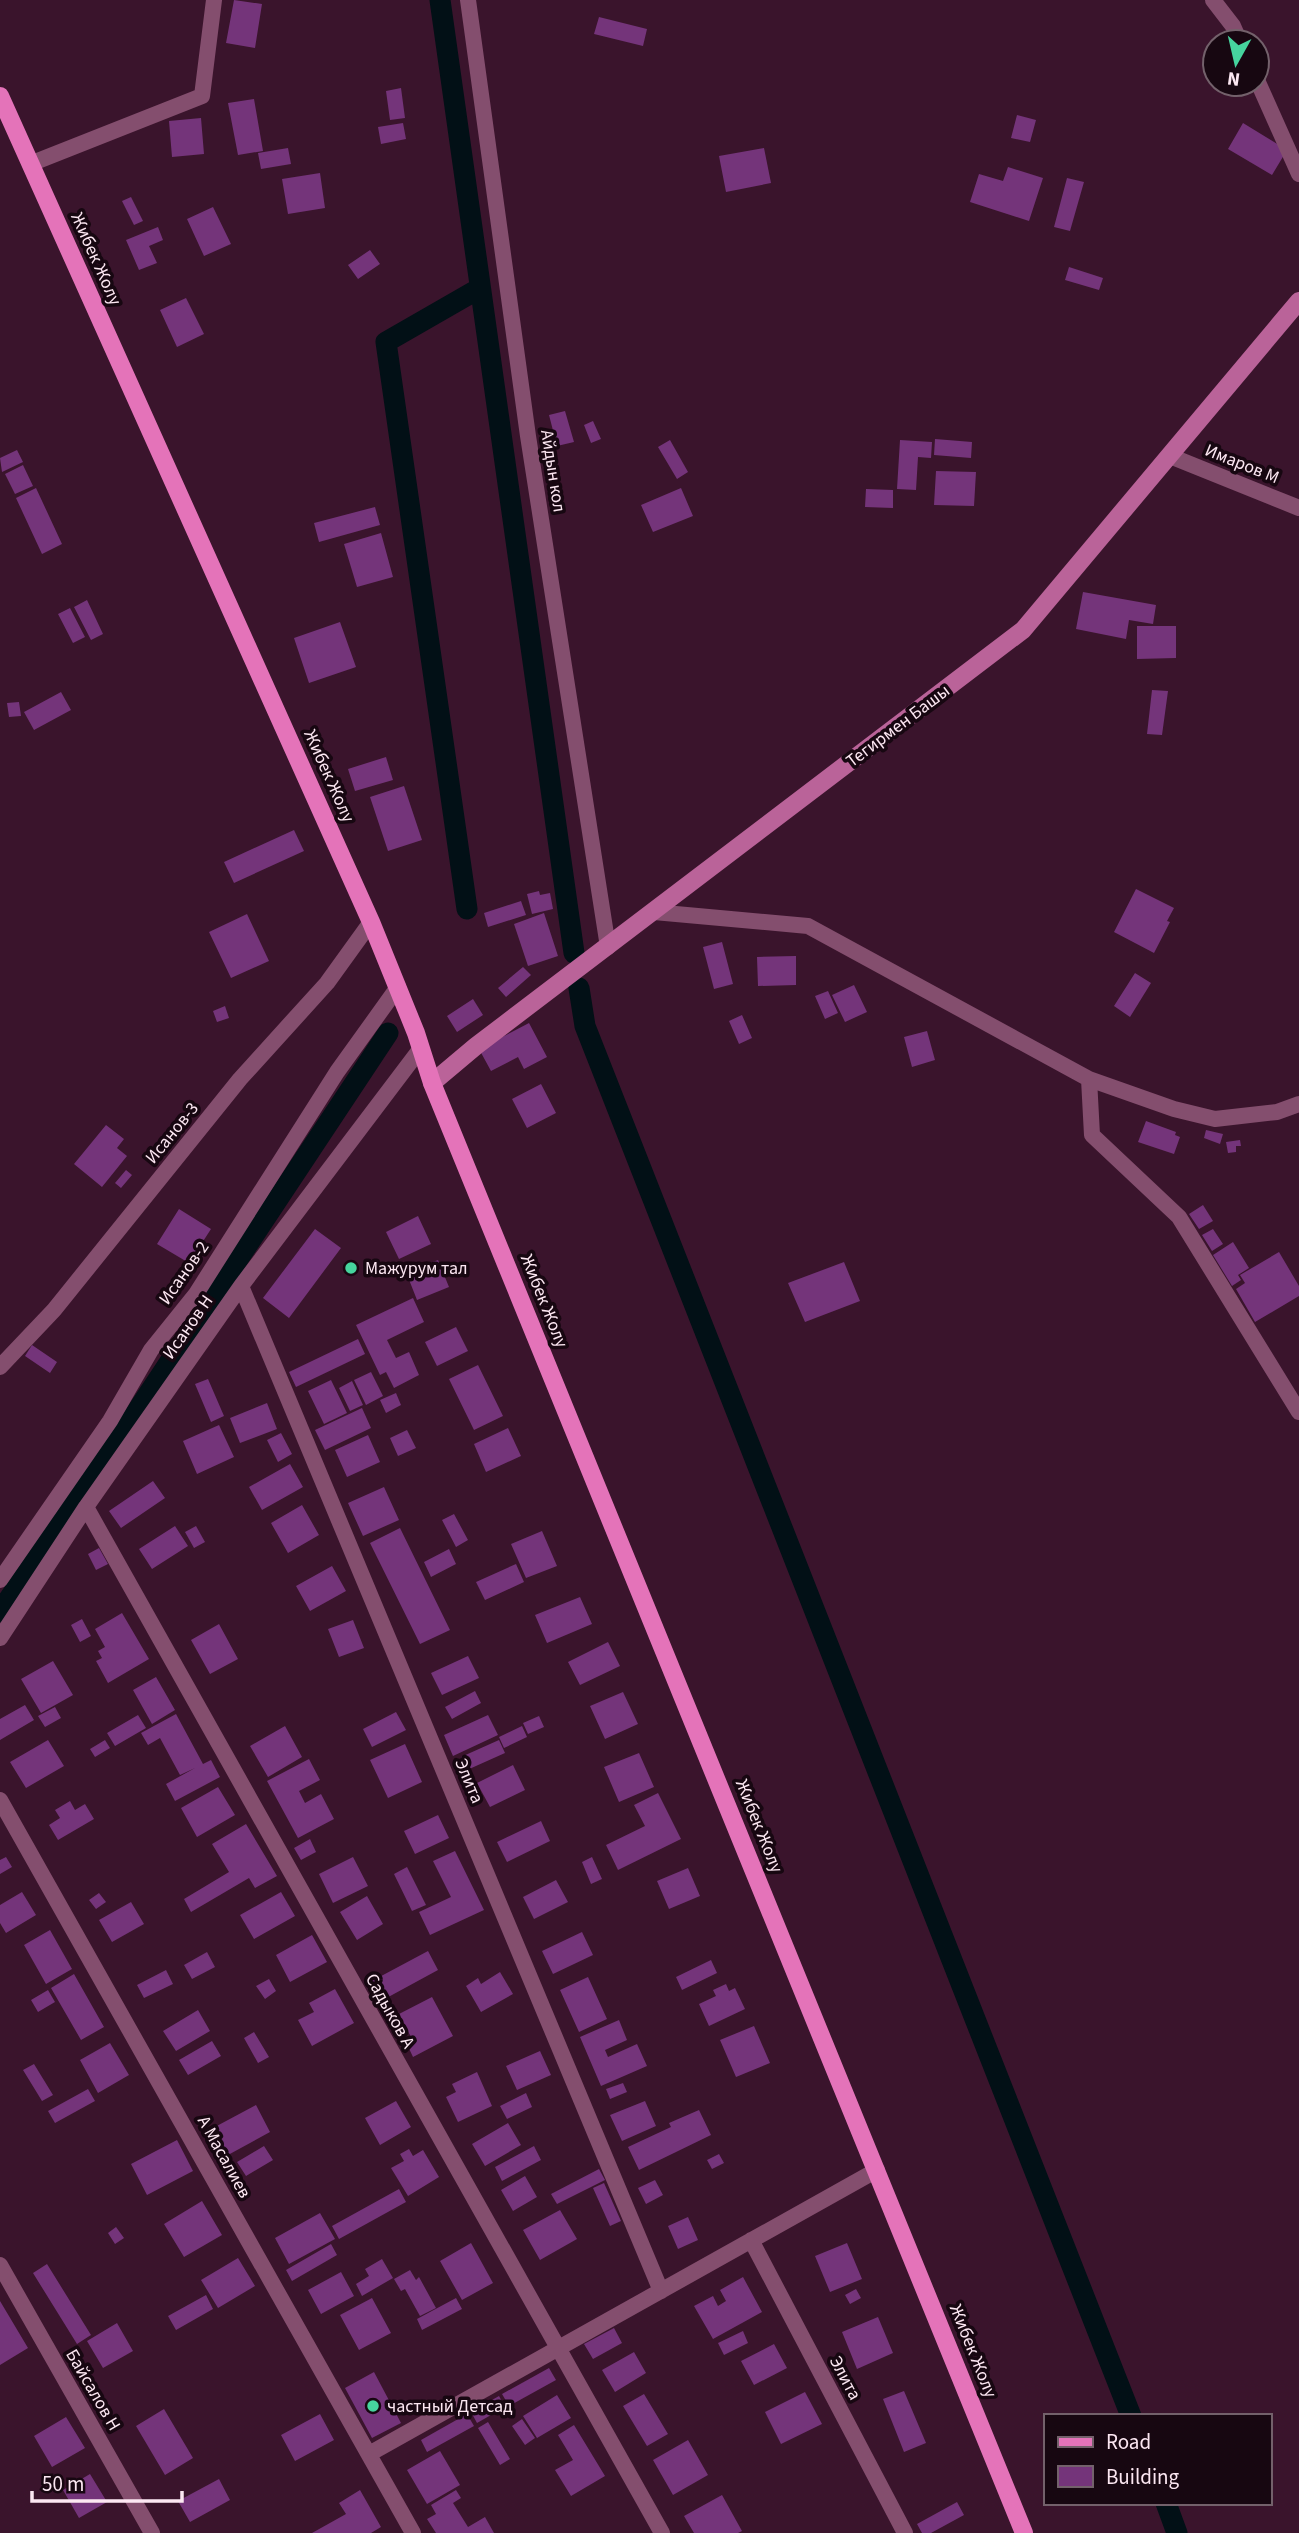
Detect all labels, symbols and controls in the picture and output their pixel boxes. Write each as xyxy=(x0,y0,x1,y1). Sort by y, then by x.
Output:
north arrow xyxy=(1201,28,1271,98)
text: N xyxy=(1226,64,1242,93)
street label: Жибек Жолу xyxy=(64,209,128,310)
street label: Айдын кол xyxy=(534,428,572,514)
street label: Имаров М xyxy=(1201,438,1283,490)
street label: Тегирмен Башы xyxy=(841,679,955,773)
street label: Жибек Жолу xyxy=(297,726,361,827)
street label: Исанов-3 xyxy=(139,1097,205,1169)
street label: Исанов-2 xyxy=(153,1236,215,1310)
street label: Жибек Жолу xyxy=(514,1250,574,1352)
place label: Мажурум тал xyxy=(365,1256,468,1281)
marker: Мажурум тал xyxy=(343,1260,359,1276)
street label: Исанов Н xyxy=(157,1290,219,1364)
street label: Элита xyxy=(448,1755,490,1807)
street label: Жибек Жолу xyxy=(729,1775,789,1877)
street label: Садыков А xyxy=(359,1969,421,2053)
street label: А Масалиев xyxy=(191,2111,257,2203)
street label: Жибек Жолу xyxy=(943,2300,1003,2402)
street label: Байсалов Н xyxy=(60,2345,126,2435)
street label: Элита xyxy=(823,2351,867,2405)
place label: частный Детсад xyxy=(387,2394,513,2419)
marker: частный Детсад xyxy=(365,2398,381,2414)
legend xyxy=(1044,2414,1271,2505)
text: Road xyxy=(1106,2427,1151,2457)
scale bar xyxy=(32,2460,182,2504)
text: Building xyxy=(1106,2462,1180,2492)
text: 50 m xyxy=(42,2469,84,2499)

